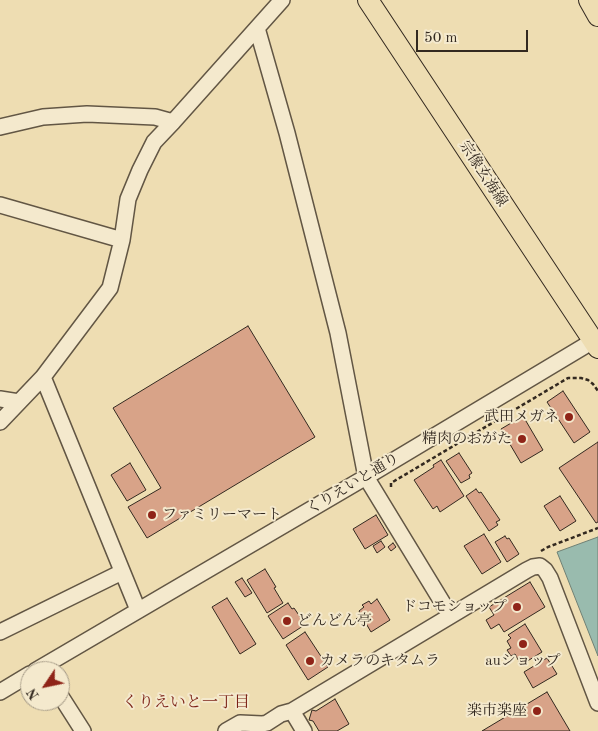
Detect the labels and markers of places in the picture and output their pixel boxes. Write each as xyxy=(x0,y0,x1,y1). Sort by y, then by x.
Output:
place label: 武田メガネ xyxy=(484,408,559,426)
marker: 武田メガネ xyxy=(563,411,575,423)
place label: 精肉のおがた xyxy=(422,430,512,448)
marker: 精肉のおがた xyxy=(516,433,528,445)
place label: ファミリーマート xyxy=(162,506,282,524)
marker: ファミリーマート xyxy=(146,509,158,521)
place label: ドコモショップ xyxy=(402,598,507,616)
marker: ドコモショップ xyxy=(511,601,523,613)
place label: どんどん亭 xyxy=(297,612,372,630)
marker: どんどん亭 xyxy=(281,615,293,627)
marker: auショップ xyxy=(517,638,529,650)
place label: カメラのキタムラ xyxy=(320,652,440,670)
place label: auショップ xyxy=(485,652,561,670)
marker: カメラのキタムラ xyxy=(304,655,316,667)
place label: 楽市楽座 xyxy=(467,702,527,720)
marker: 楽市楽座 xyxy=(531,705,543,717)

